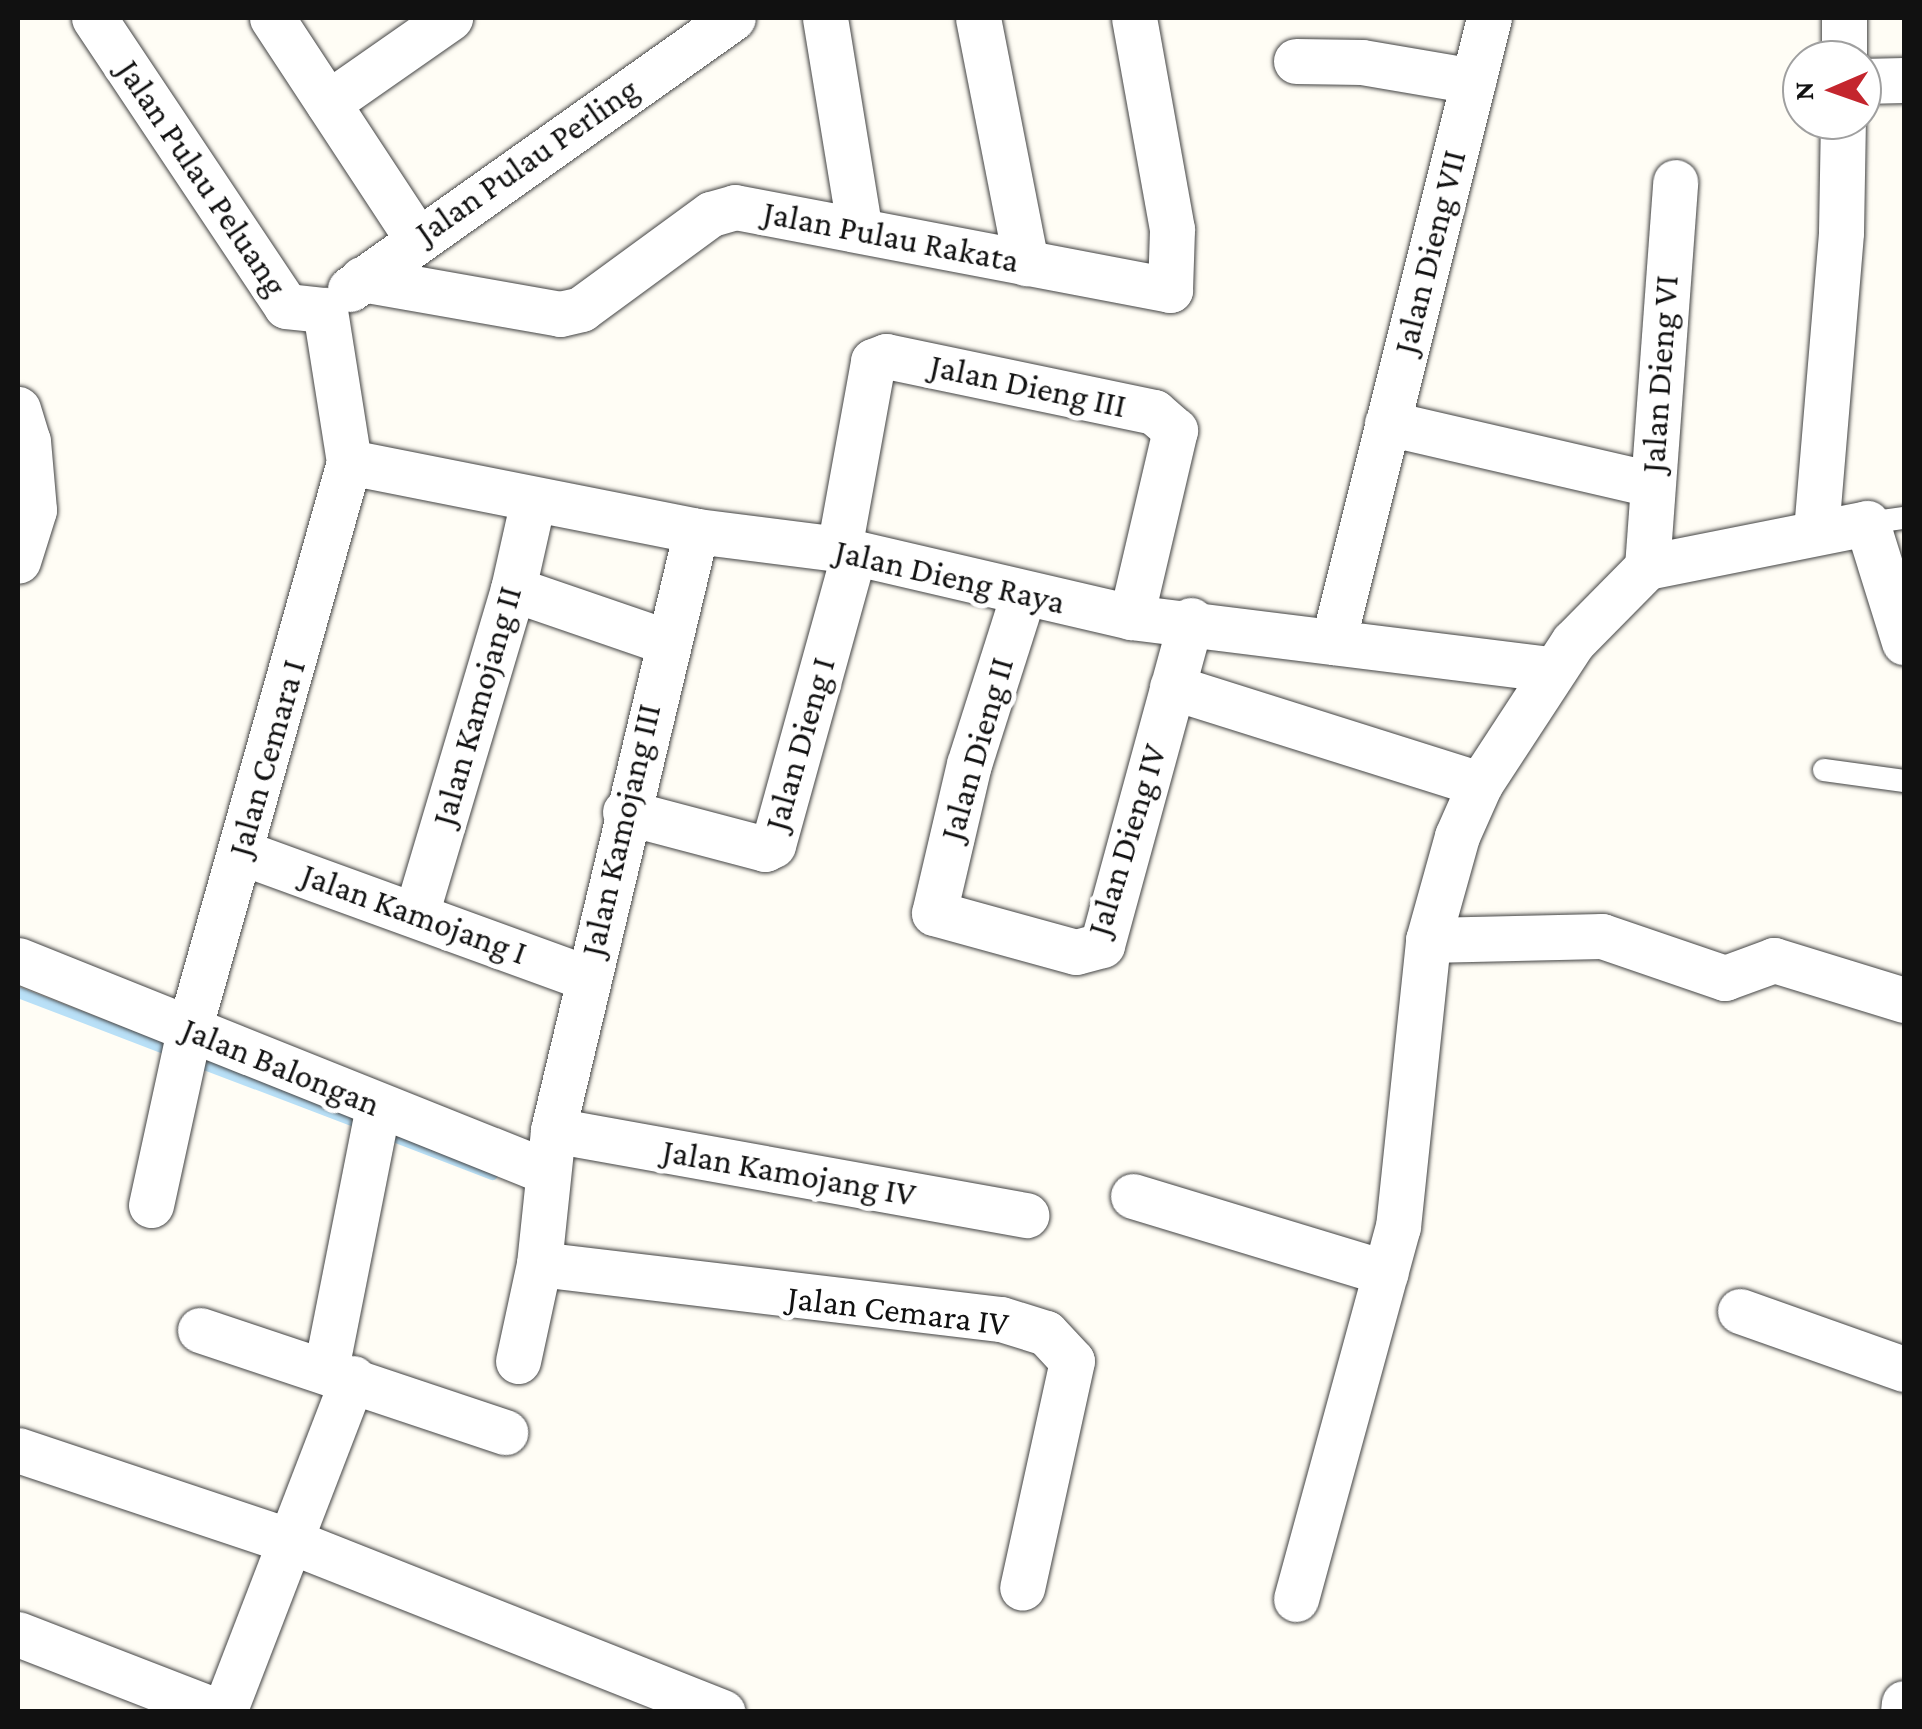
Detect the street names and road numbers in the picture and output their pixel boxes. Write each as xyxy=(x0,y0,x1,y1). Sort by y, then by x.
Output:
street label: Jalan Pulau Peluang xyxy=(107,52,297,304)
street label: Jalan Pulau Perling xyxy=(407,69,647,253)
street label: Jalan Dieng VII xyxy=(1384,146,1476,358)
street label: Jalan Pulau Rakata xyxy=(760,192,1022,282)
street label: Jalan Dieng VI xyxy=(1632,274,1688,474)
street label: Jalan Dieng III xyxy=(926,345,1130,427)
street label: Jalan Dieng Raya xyxy=(831,530,1069,624)
street label: Jalan Kamojang II xyxy=(423,581,531,831)
street label: Jalan Dieng I xyxy=(755,653,845,835)
street label: Jalan Dieng II xyxy=(931,653,1023,845)
street label: Jalan Cemara I xyxy=(219,655,315,861)
street label: Jalan Kamojang III xyxy=(572,700,670,960)
street label: Jalan Dieng IV xyxy=(1078,739,1176,941)
street label: Jalan Kamojang I xyxy=(296,854,532,974)
street label: Jalan Balongan xyxy=(176,1008,386,1126)
street label: Jalan Kamojang IV xyxy=(659,1130,919,1216)
street label: Jalan Cemara IV xyxy=(785,1277,1011,1345)

